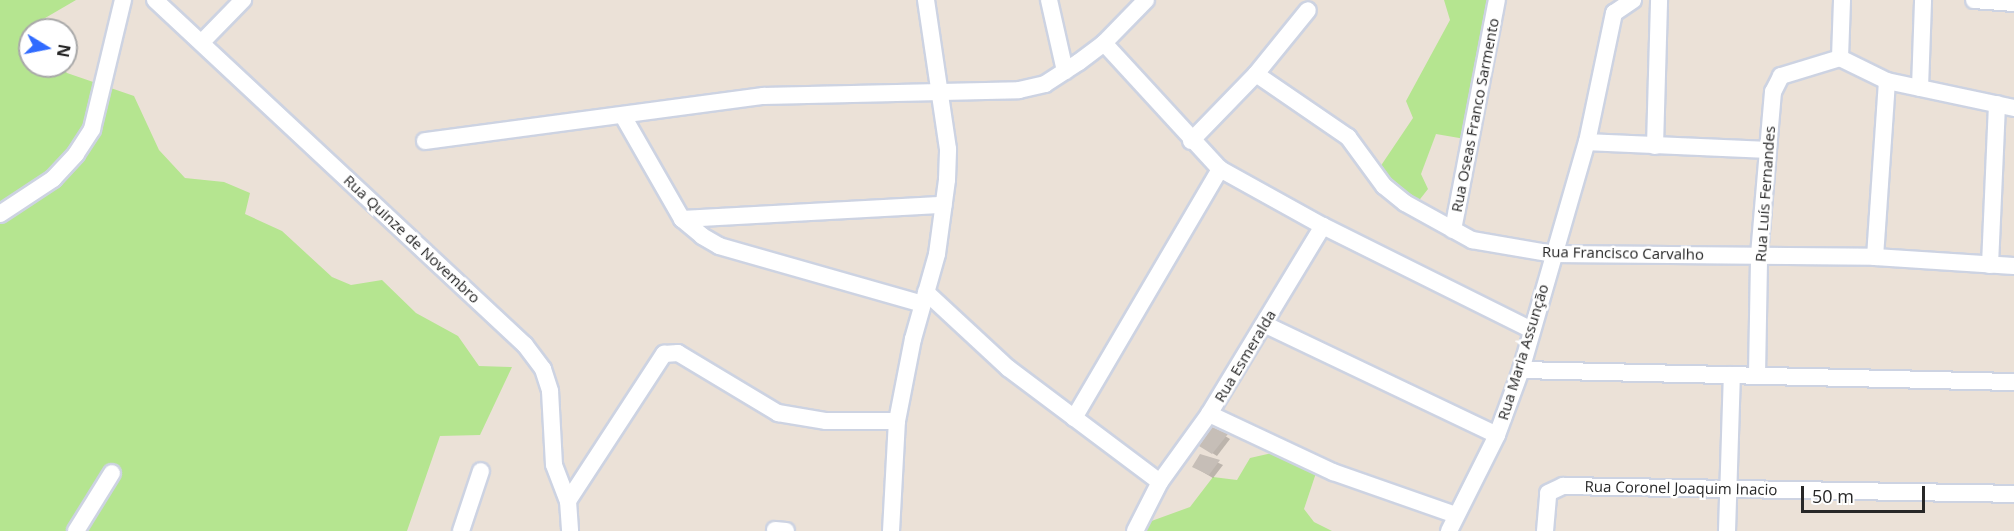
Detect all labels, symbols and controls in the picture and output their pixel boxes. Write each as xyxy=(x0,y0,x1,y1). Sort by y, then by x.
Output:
street label: Rua Oseas Franco Sarmento xyxy=(1447,16,1503,214)
north arrow xyxy=(18,18,78,78)
text: N xyxy=(52,42,76,59)
street label: Rua Luís Fernandes xyxy=(1751,125,1779,263)
street label: Rua Quinze de Novembro xyxy=(340,171,484,307)
street label: Rua Francisco Carvalho xyxy=(1542,243,1704,263)
street label: Rua Maria Assunção xyxy=(1494,282,1552,422)
street label: Rua Esmeralda xyxy=(1210,307,1280,405)
scale bar xyxy=(1804,474,1928,512)
street label: Rua Coronel Joaquim Inacio xyxy=(1585,477,1777,499)
text: 50 m xyxy=(1812,484,1854,508)

